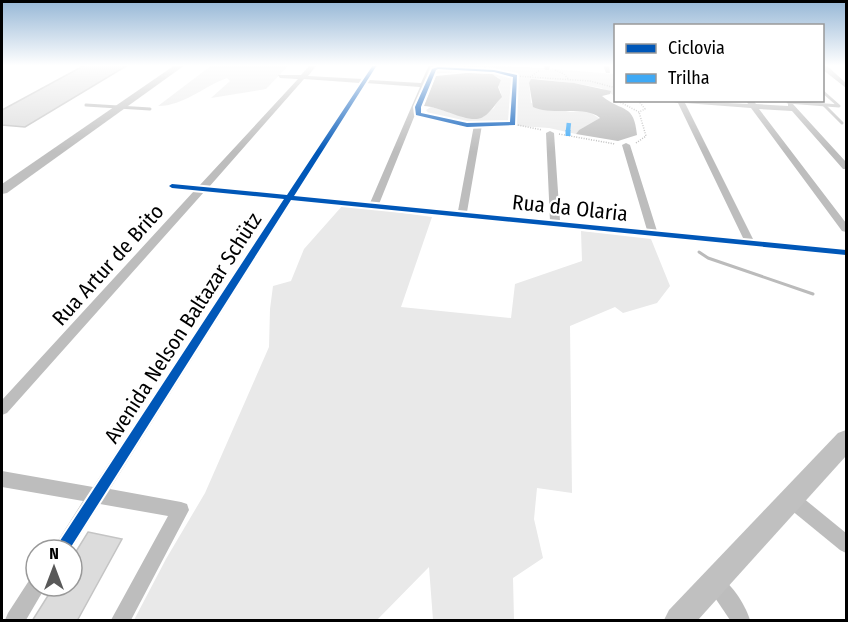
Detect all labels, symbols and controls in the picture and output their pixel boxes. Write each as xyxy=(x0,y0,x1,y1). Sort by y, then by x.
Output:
legend xyxy=(614,24,824,102)
text: Ciclovia xyxy=(668,37,725,59)
text: Trilha xyxy=(668,67,710,89)
street label: Rua da Olaria xyxy=(511,189,629,227)
street label: Rua Artur de Brito xyxy=(47,199,169,331)
street label: Avenida Nelson Baltazar Schütz xyxy=(99,208,267,448)
north arrow xyxy=(24,538,84,598)
text: N xyxy=(49,544,59,563)

